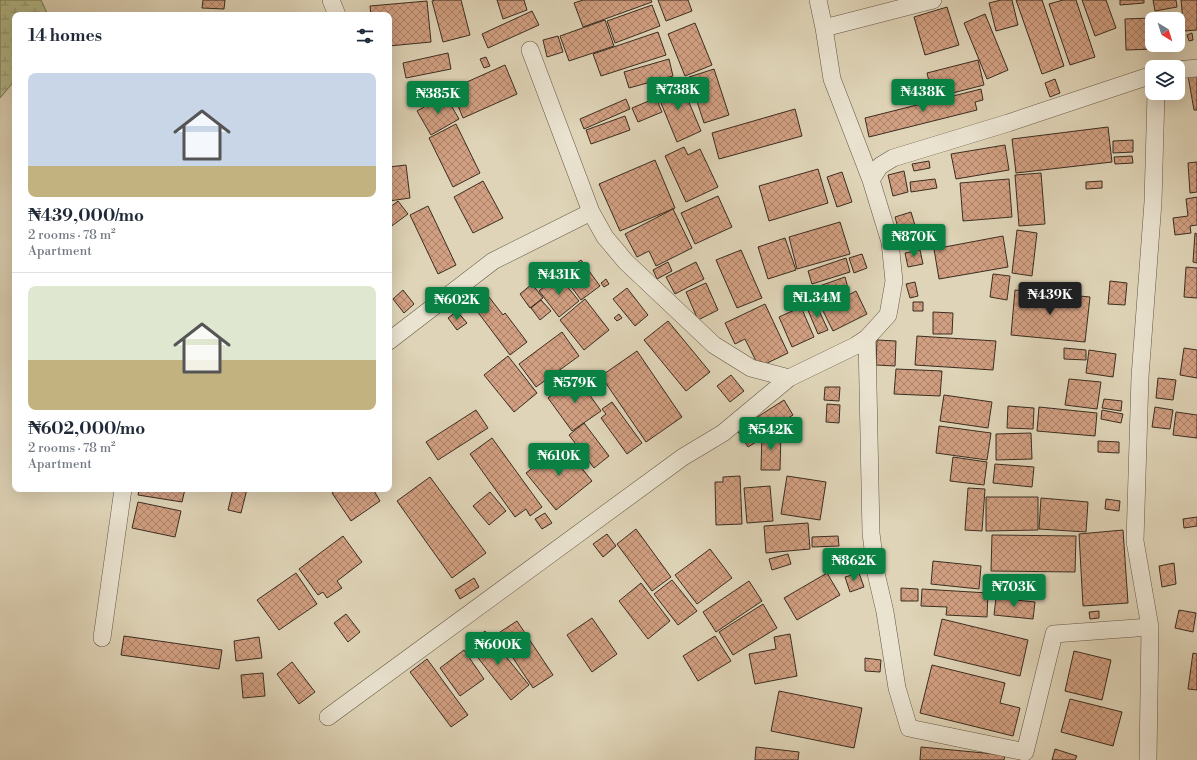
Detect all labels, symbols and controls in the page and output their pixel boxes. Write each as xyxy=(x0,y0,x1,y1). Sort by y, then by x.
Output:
north arrow xyxy=(1145,12,1185,52)
map controls xyxy=(1145,12,1185,100)
text: 14 homes xyxy=(28,25,102,47)
icon: filters xyxy=(354,25,376,47)
button: layers xyxy=(1145,60,1185,100)
pin: ₦738K xyxy=(650,77,706,111)
pin: ₦438K xyxy=(895,79,951,113)
pin: ₦385K xyxy=(410,81,466,115)
text: ₦738K xyxy=(656,82,700,98)
text: ₦438K xyxy=(900,84,946,100)
text: ₦385K xyxy=(416,86,460,102)
icon: home xyxy=(166,99,238,171)
text: ₦439,000/mo xyxy=(28,205,144,227)
pin: ₦870K xyxy=(886,224,942,258)
text: 2 rooms · 78 m² xyxy=(28,227,116,243)
text: ₦870K xyxy=(892,229,936,245)
text: Apartment xyxy=(28,243,92,259)
pin: ₦431K xyxy=(531,262,587,296)
text: ₦431K xyxy=(538,267,580,283)
pin: ₦439K xyxy=(1022,282,1078,316)
pin: ₦1.34M xyxy=(784,285,850,319)
pin: ₦602K xyxy=(429,287,485,321)
text: ₦439K xyxy=(1028,287,1072,303)
text: ₦1.34M xyxy=(793,290,841,306)
text: ₦602K xyxy=(434,292,480,308)
icon: home xyxy=(166,312,238,384)
pin: ₦579K xyxy=(547,370,603,404)
text: ₦579K xyxy=(553,375,597,391)
pin: ₦542K xyxy=(743,417,799,451)
text: ₦602,000/mo xyxy=(28,418,145,440)
text: ₦542K xyxy=(748,422,794,438)
text: 2 rooms · 78 m² xyxy=(28,440,116,456)
pin: ₦610K xyxy=(531,443,587,477)
text: ₦610K xyxy=(537,448,581,464)
text: Apartment xyxy=(28,456,92,472)
pin: ₦862K xyxy=(826,548,882,582)
text: ₦862K xyxy=(832,553,876,569)
pin: ₦703K xyxy=(986,574,1042,608)
text: ₦703K xyxy=(992,579,1036,595)
pin: ₦600K xyxy=(470,632,526,666)
text: ₦600K xyxy=(474,637,522,653)

